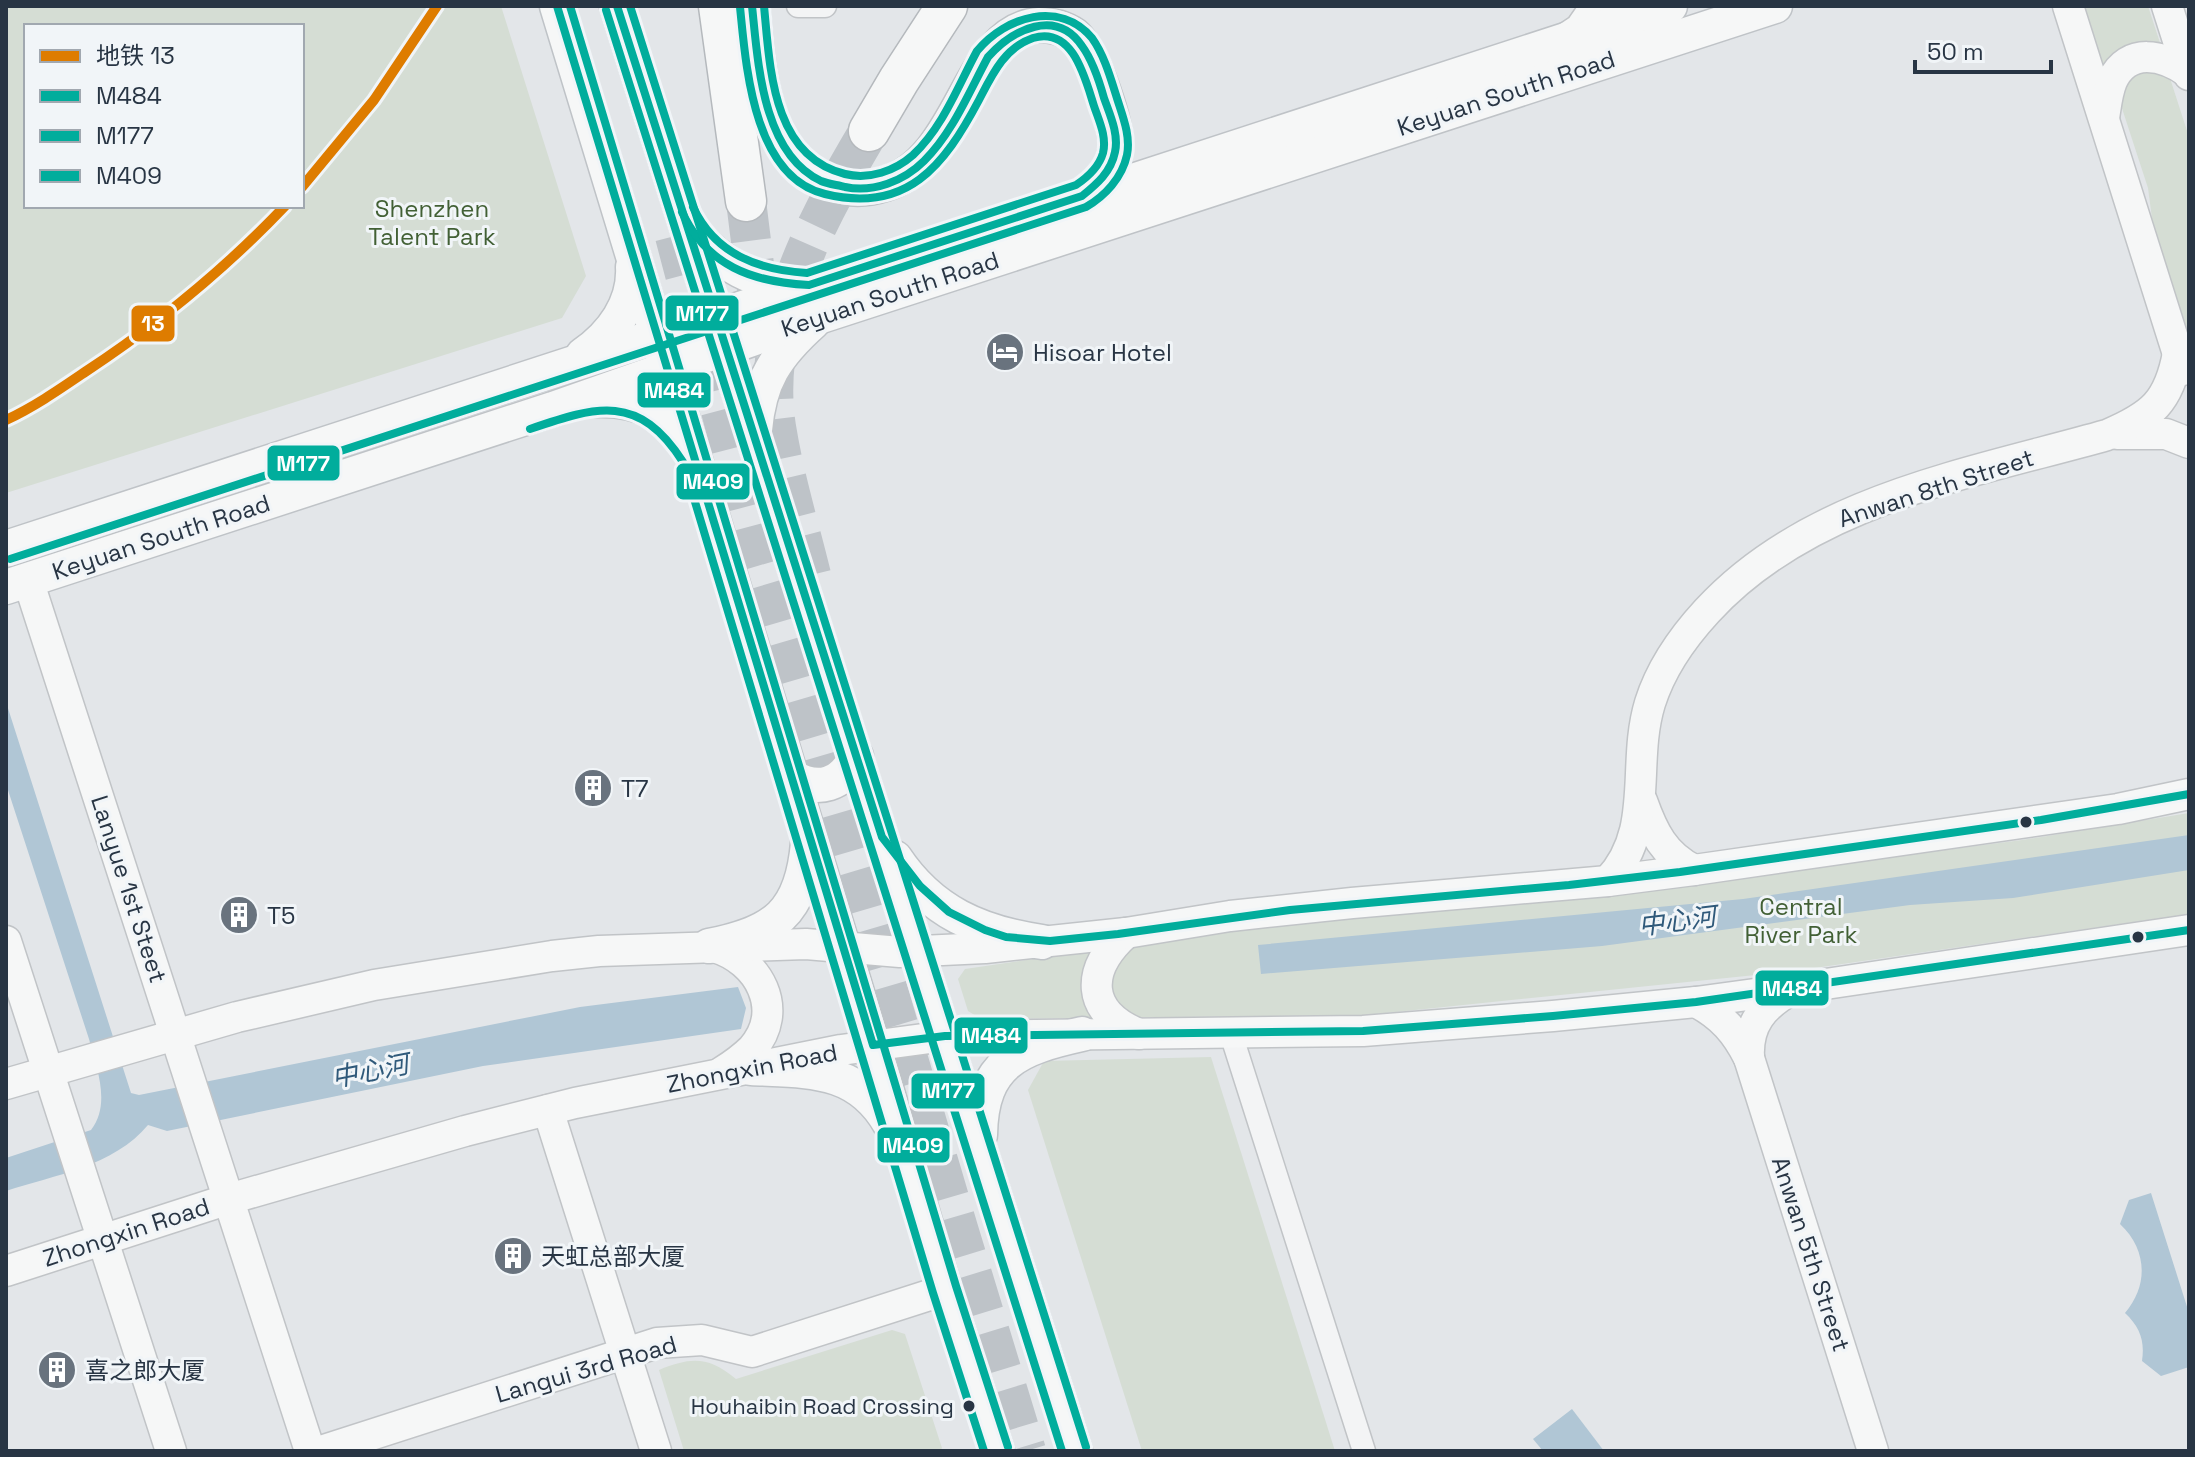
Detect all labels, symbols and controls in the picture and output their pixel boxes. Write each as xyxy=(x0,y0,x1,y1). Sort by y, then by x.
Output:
legend xyxy=(24,24,304,208)
scale bar xyxy=(1915,24,2051,74)
text: 50 m xyxy=(1927,36,1984,67)
text: 地铁 13 xyxy=(96,40,175,71)
street label: Keyuan South Road xyxy=(1393,43,1619,143)
text: M484 xyxy=(96,80,162,111)
text: M177 xyxy=(96,120,154,151)
text: M409 xyxy=(96,160,162,191)
park label: Shenzhen Talent Park xyxy=(368,193,496,252)
street label: Keyuan South Road xyxy=(777,244,1003,344)
line badge: M177 xyxy=(664,294,740,332)
text: M177 xyxy=(675,299,729,327)
line badge: 13 xyxy=(130,304,176,343)
text: 13 xyxy=(141,309,165,337)
hotel icon: Hisoar Hotel xyxy=(984,331,1026,373)
place label: Hisoar Hotel xyxy=(1033,337,1172,368)
line badge: M484 xyxy=(636,371,712,409)
text: M484 xyxy=(644,376,704,404)
street label: Anwan 8th Street xyxy=(1834,442,2038,534)
line badge: M177 xyxy=(266,444,341,482)
text: M177 xyxy=(276,449,330,477)
line badge: M409 xyxy=(675,462,751,501)
text: M409 xyxy=(682,467,744,495)
street label: Keyuan South Road xyxy=(48,487,274,587)
building icon: T7 xyxy=(572,767,614,809)
place label: T7 xyxy=(621,773,649,804)
street label: Lanyue 1st Steet xyxy=(84,791,174,987)
unlabelled marker xyxy=(2018,814,2034,830)
park label: Central River Park xyxy=(1745,891,1857,950)
building icon: T5 xyxy=(218,894,260,936)
water label: 中心河 xyxy=(1636,899,1723,943)
place label: T5 xyxy=(267,900,296,931)
unlabelled marker xyxy=(2130,929,2146,945)
line badge: M484 xyxy=(1754,969,1830,1007)
text: M484 xyxy=(1762,974,1822,1002)
line badge: M484 xyxy=(953,1016,1029,1055)
text: M484 xyxy=(961,1021,1021,1049)
street label: Zhongxin Road xyxy=(664,1036,840,1100)
water label: 中心河 xyxy=(328,1046,416,1095)
line badge: M177 xyxy=(910,1072,986,1110)
text: M177 xyxy=(921,1076,975,1104)
line badge: M409 xyxy=(876,1126,951,1164)
text: M409 xyxy=(882,1131,944,1159)
street label: Anwan 5th Street xyxy=(1765,1153,1857,1355)
street label: Zhongxin Road xyxy=(39,1190,213,1274)
building icon: 天虹总部大厦 xyxy=(492,1235,534,1277)
place label: 天虹总部大厦 xyxy=(541,1241,685,1272)
street label: Langui 3rd Road xyxy=(492,1328,680,1410)
building icon: 喜之郎大厦 xyxy=(36,1349,78,1391)
place label: 喜之郎大厦 xyxy=(85,1355,205,1386)
place label: Houhaibin Road Crossing xyxy=(691,1392,954,1420)
marker: Houhaibin Road Crossing xyxy=(961,1398,977,1414)

